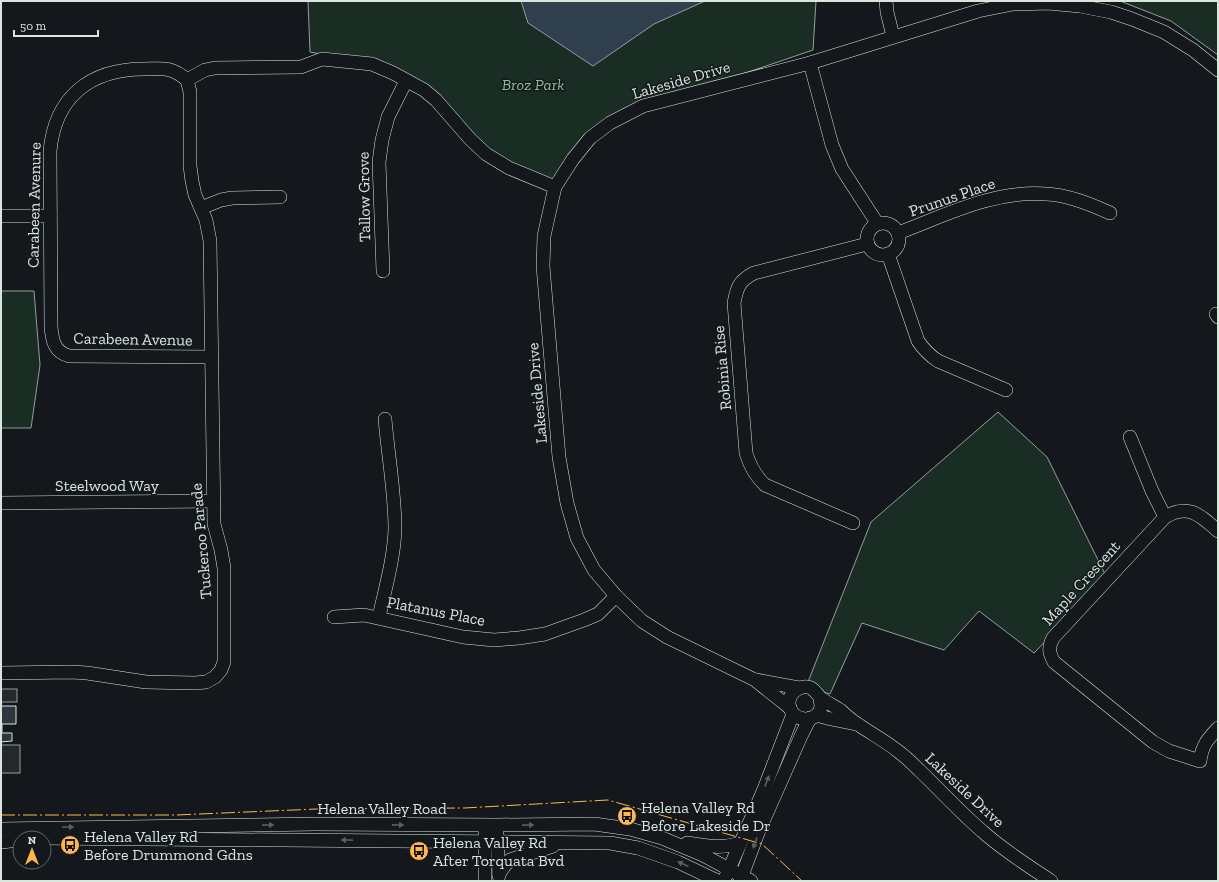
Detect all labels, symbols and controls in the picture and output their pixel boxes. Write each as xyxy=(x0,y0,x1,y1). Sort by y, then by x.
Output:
scale bar xyxy=(14,12,98,38)
text: 50 m xyxy=(20,19,47,33)
street label: Lakeside Drive xyxy=(630,57,732,103)
park label: Broz Park xyxy=(502,75,564,94)
street label: Carabeen Avenure xyxy=(23,142,45,268)
street label: Tallow Grove xyxy=(354,152,374,242)
street label: Prunus Place xyxy=(906,173,998,221)
street label: Robinia Rise xyxy=(709,325,735,411)
street label: Carabeen Avenue xyxy=(73,328,193,350)
street label: Lakeside Drive xyxy=(523,342,551,444)
street label: Steelwood Way xyxy=(55,476,160,495)
street label: Tuckeroo Parade xyxy=(186,482,216,600)
street label: Maple Crescent xyxy=(1038,537,1124,629)
street label: Platanus Place xyxy=(385,592,487,630)
street label: Lakeside Drive xyxy=(922,749,1008,831)
one-way arrow xyxy=(764,775,770,787)
place label: Helena Valley Rd Before Lakeside Dr xyxy=(641,798,771,835)
street label: Helena Valley Road xyxy=(317,799,447,818)
bus stop icon: Helena Valley Rd Before Lakeside Dr xyxy=(616,805,638,827)
one-way arrow xyxy=(262,821,274,828)
one-way arrow xyxy=(392,822,405,828)
one-way arrow xyxy=(522,822,535,828)
one-way arrow xyxy=(62,824,75,830)
place label: Helena Valley Rd Before Drummond Gdns xyxy=(84,827,253,864)
north arrow xyxy=(12,830,52,870)
place label: Helena Valley Rd After Torquata Bvd xyxy=(433,833,565,870)
text: N xyxy=(28,834,37,847)
bus stop icon: Helena Valley Rd Before Drummond Gdns xyxy=(59,834,81,856)
one-way arrow xyxy=(340,837,353,843)
one-way arrow xyxy=(751,838,757,850)
bus stop icon: Helena Valley Rd After Torquata Bvd xyxy=(408,840,430,862)
one-way arrow xyxy=(678,861,689,867)

